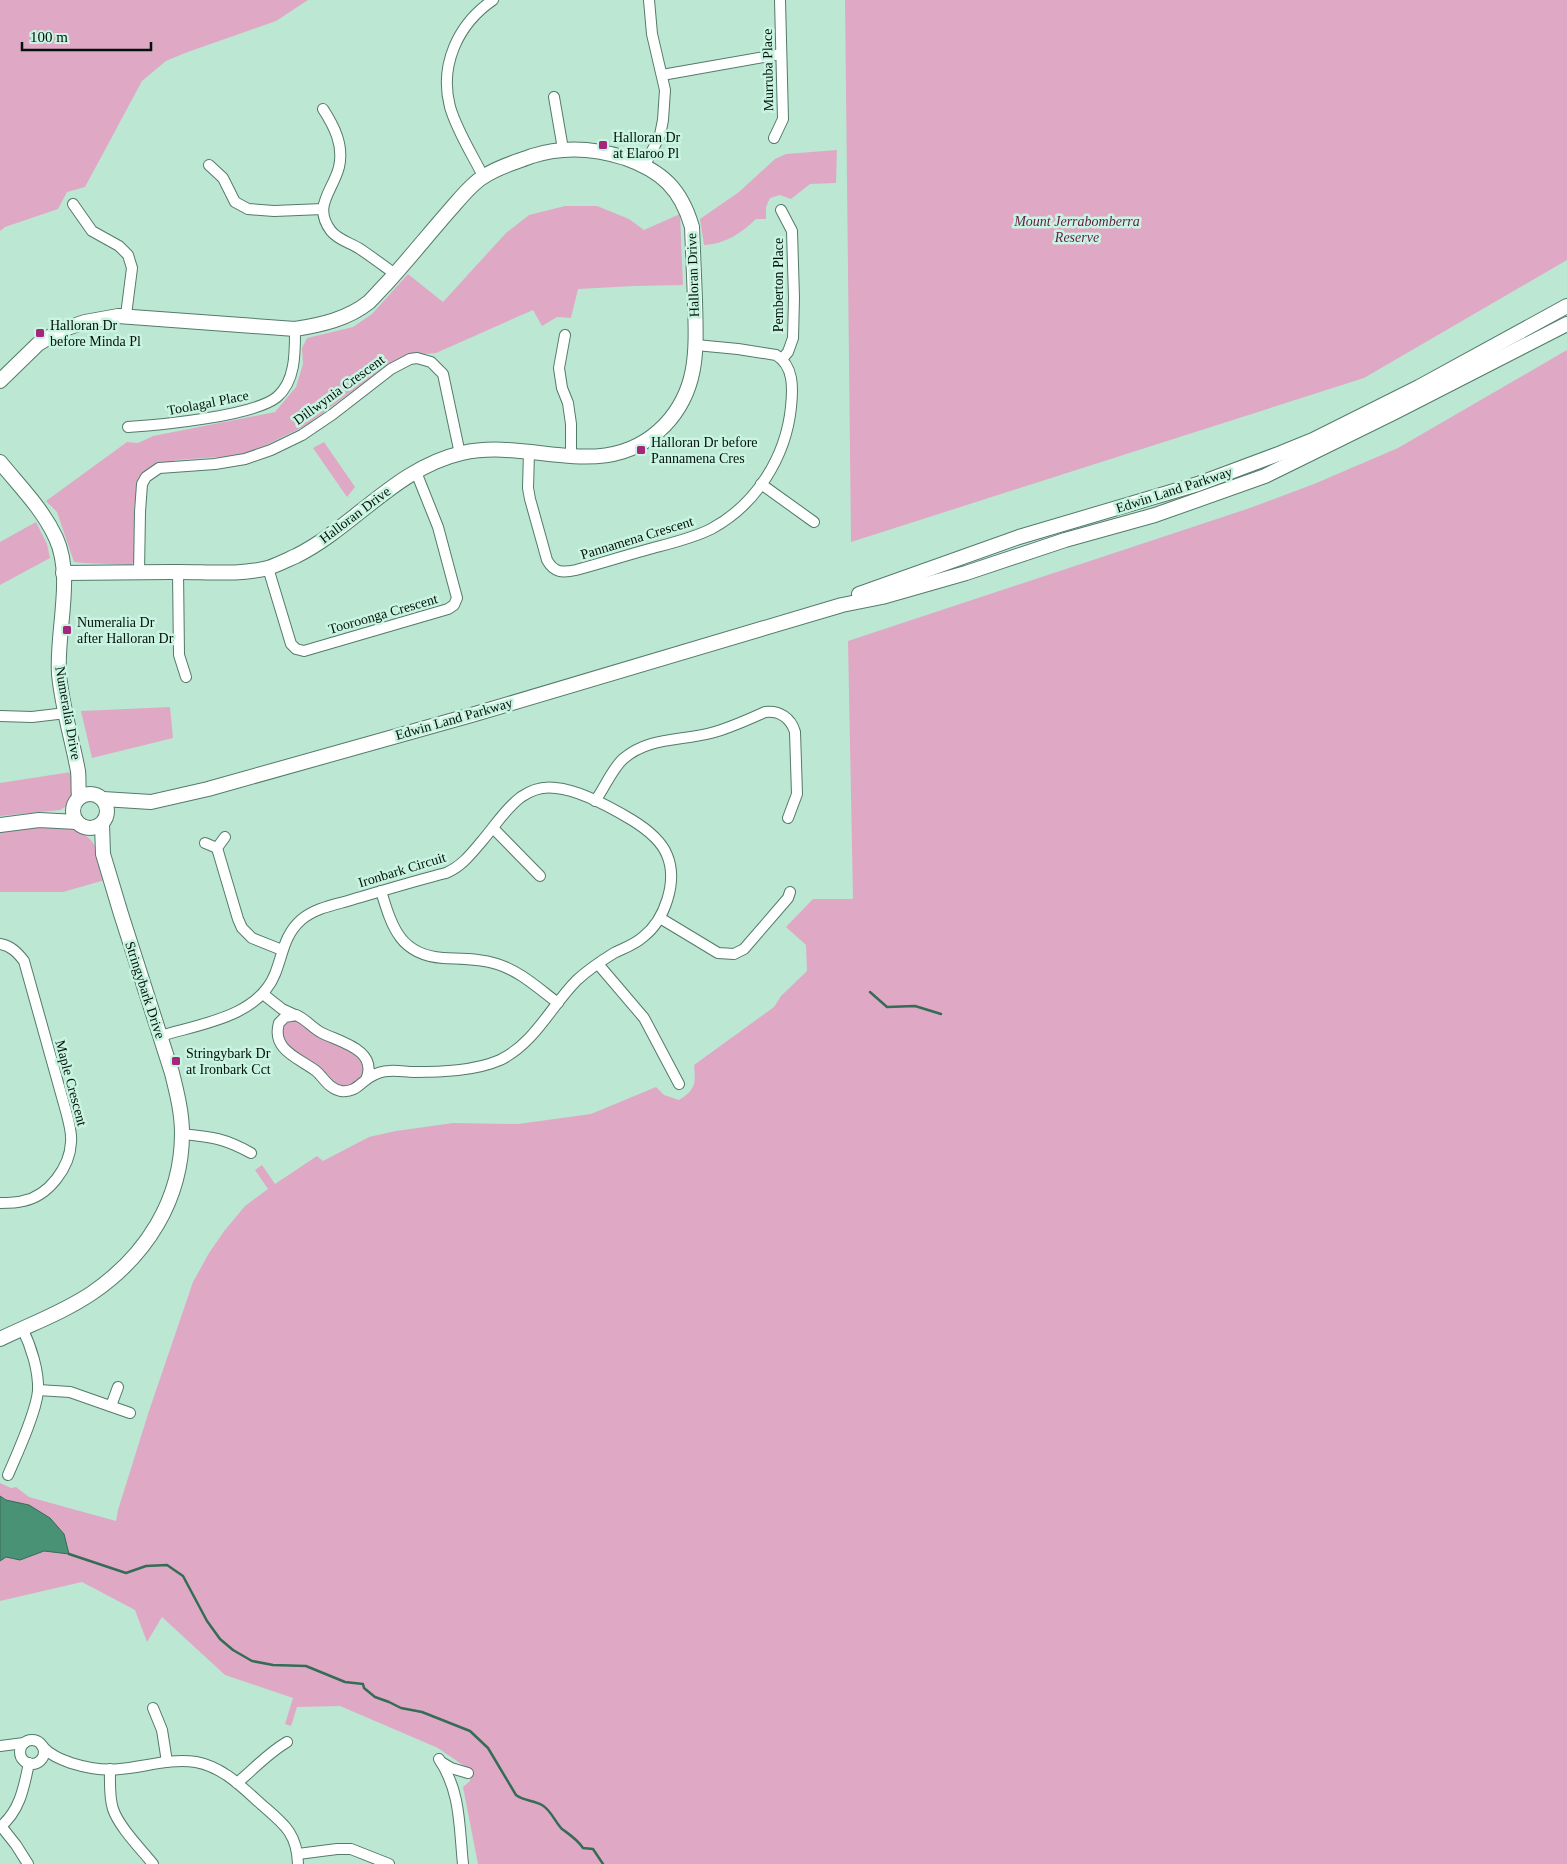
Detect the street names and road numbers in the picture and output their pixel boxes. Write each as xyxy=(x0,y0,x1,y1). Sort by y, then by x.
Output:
street label: Murruba Place xyxy=(760,28,776,112)
street label: Halloran Drive xyxy=(684,233,702,317)
street label: Pemberton Place xyxy=(771,238,786,332)
street label: Dillwynia Crescent xyxy=(291,352,387,428)
street label: Toolagal Place xyxy=(166,388,250,418)
street label: Edwin Land Parkway xyxy=(1114,464,1234,516)
street label: Halloran Drive xyxy=(317,484,393,546)
street label: Pannamena Crescent xyxy=(579,514,695,562)
street label: Tooroonga Crescent xyxy=(327,591,439,637)
street label: Numeralia Drive xyxy=(52,665,84,761)
street label: Edwin Land Parkway xyxy=(394,695,514,743)
street label: Ironbark Circuit xyxy=(356,850,448,890)
street label: Stringybark Drive xyxy=(122,939,168,1041)
street label: Maple Crescent xyxy=(52,1038,90,1128)

